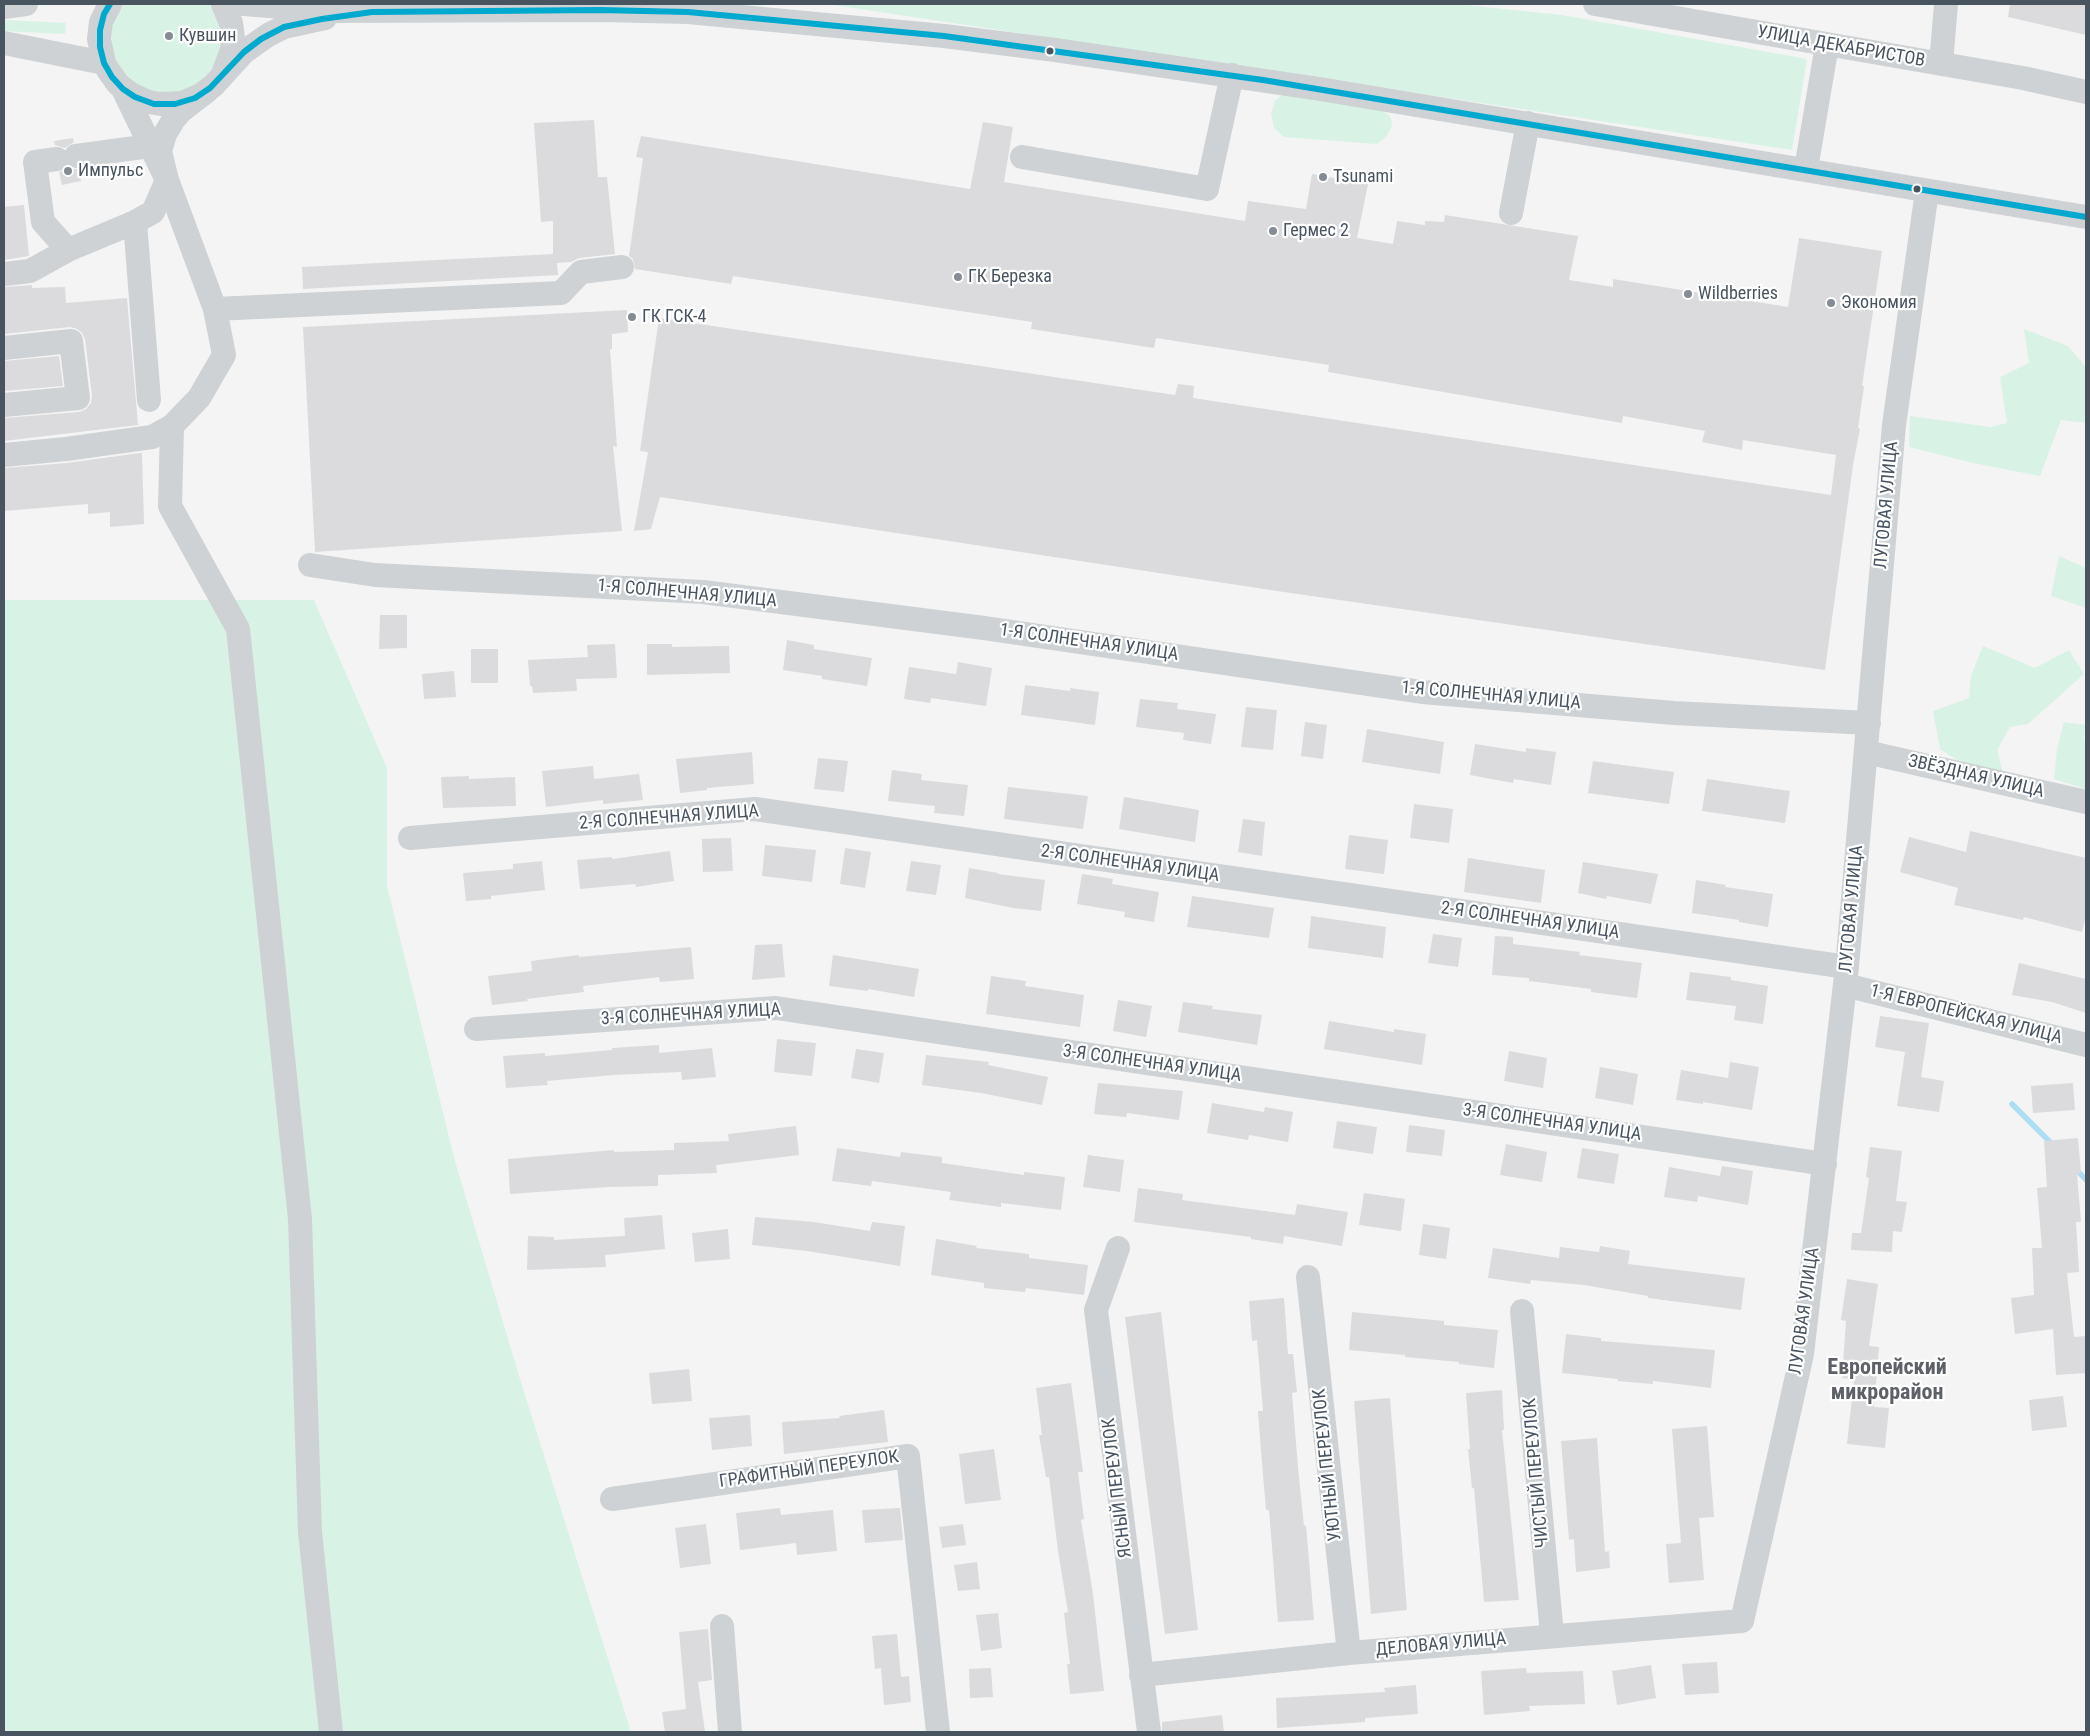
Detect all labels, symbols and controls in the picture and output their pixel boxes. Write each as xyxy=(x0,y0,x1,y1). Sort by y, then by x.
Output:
street label: УЛИЦА ДЕКАБРИСТОВ xyxy=(1755,22,1927,72)
place label: Кувшин xyxy=(179,25,236,47)
marker: Кувшин xyxy=(163,30,175,42)
unlabelled marker xyxy=(1045,46,1055,56)
place label: Импульс xyxy=(78,160,143,182)
marker: Импульс xyxy=(62,165,74,177)
place label: Tsunami xyxy=(1333,166,1393,188)
marker: Tsunami xyxy=(1317,171,1329,183)
unlabelled marker xyxy=(1912,184,1922,194)
place label: Гермес 2 xyxy=(1283,220,1349,242)
marker: Гермес 2 xyxy=(1267,225,1279,237)
place label: ГК Березка xyxy=(968,266,1052,288)
marker: ГК Березка xyxy=(952,271,964,283)
place label: Wildberries xyxy=(1698,283,1778,305)
marker: Wildberries xyxy=(1682,288,1694,300)
place label: Экономия xyxy=(1841,292,1917,314)
marker: Экономия xyxy=(1825,297,1837,309)
place label: ГК ГСК-4 xyxy=(642,306,706,328)
marker: ГК ГСК-4 xyxy=(626,311,638,323)
street label: ЛУГОВАЯ УЛИЦА xyxy=(1871,440,1903,570)
street label: 1-Я СОЛНЕЧНАЯ УЛИЦА xyxy=(596,575,778,613)
street label: 1-Я СОЛНЕЧНАЯ УЛИЦА xyxy=(998,620,1180,666)
street label: 1-Я СОЛНЕЧНАЯ УЛИЦА xyxy=(1400,677,1582,715)
street label: ЗВЁЗДНАЯ УЛИЦА xyxy=(1906,751,2046,803)
street label: 2-Я СОЛНЕЧНАЯ УЛИЦА xyxy=(578,801,760,835)
street label: 2-Я СОЛНЕЧНАЯ УЛИЦА xyxy=(1039,841,1221,887)
street label: ЛУГОВАЯ УЛИЦА xyxy=(1836,844,1868,974)
street label: 2-Я СОЛНЕЧНАЯ УЛИЦА xyxy=(1439,898,1621,944)
street label: 1-Я ЕВРОПЕЙСКАЯ УЛИЦА xyxy=(1868,981,2064,1049)
street label: 3-Я СОЛНЕЧНАЯ УЛИЦА xyxy=(601,1000,781,1030)
street label: 3-Я СОЛНЕЧНАЯ УЛИЦА xyxy=(1061,1041,1243,1087)
street label: 3-Я СОЛНЕЧНАЯ УЛИЦА xyxy=(1461,1100,1643,1146)
street label: ЛУГОВАЯ УЛИЦА xyxy=(1785,1246,1825,1376)
district label: Европейский микрорайон xyxy=(1827,1355,1947,1406)
street label: УЮТНЫЙ ПЕРЕУЛОК xyxy=(1309,1388,1347,1542)
street label: ЧИСТЫЙ ПЕРЕУЛОК xyxy=(1520,1397,1554,1549)
street label: ЯСНЫЙ ПЕРЕУЛОК xyxy=(1099,1417,1137,1559)
street label: ГРАФИТНЫЙ ПЕРЕУЛОК xyxy=(718,1447,900,1493)
street label: ДЕЛОВАЯ УЛИЦА xyxy=(1375,1629,1507,1661)

